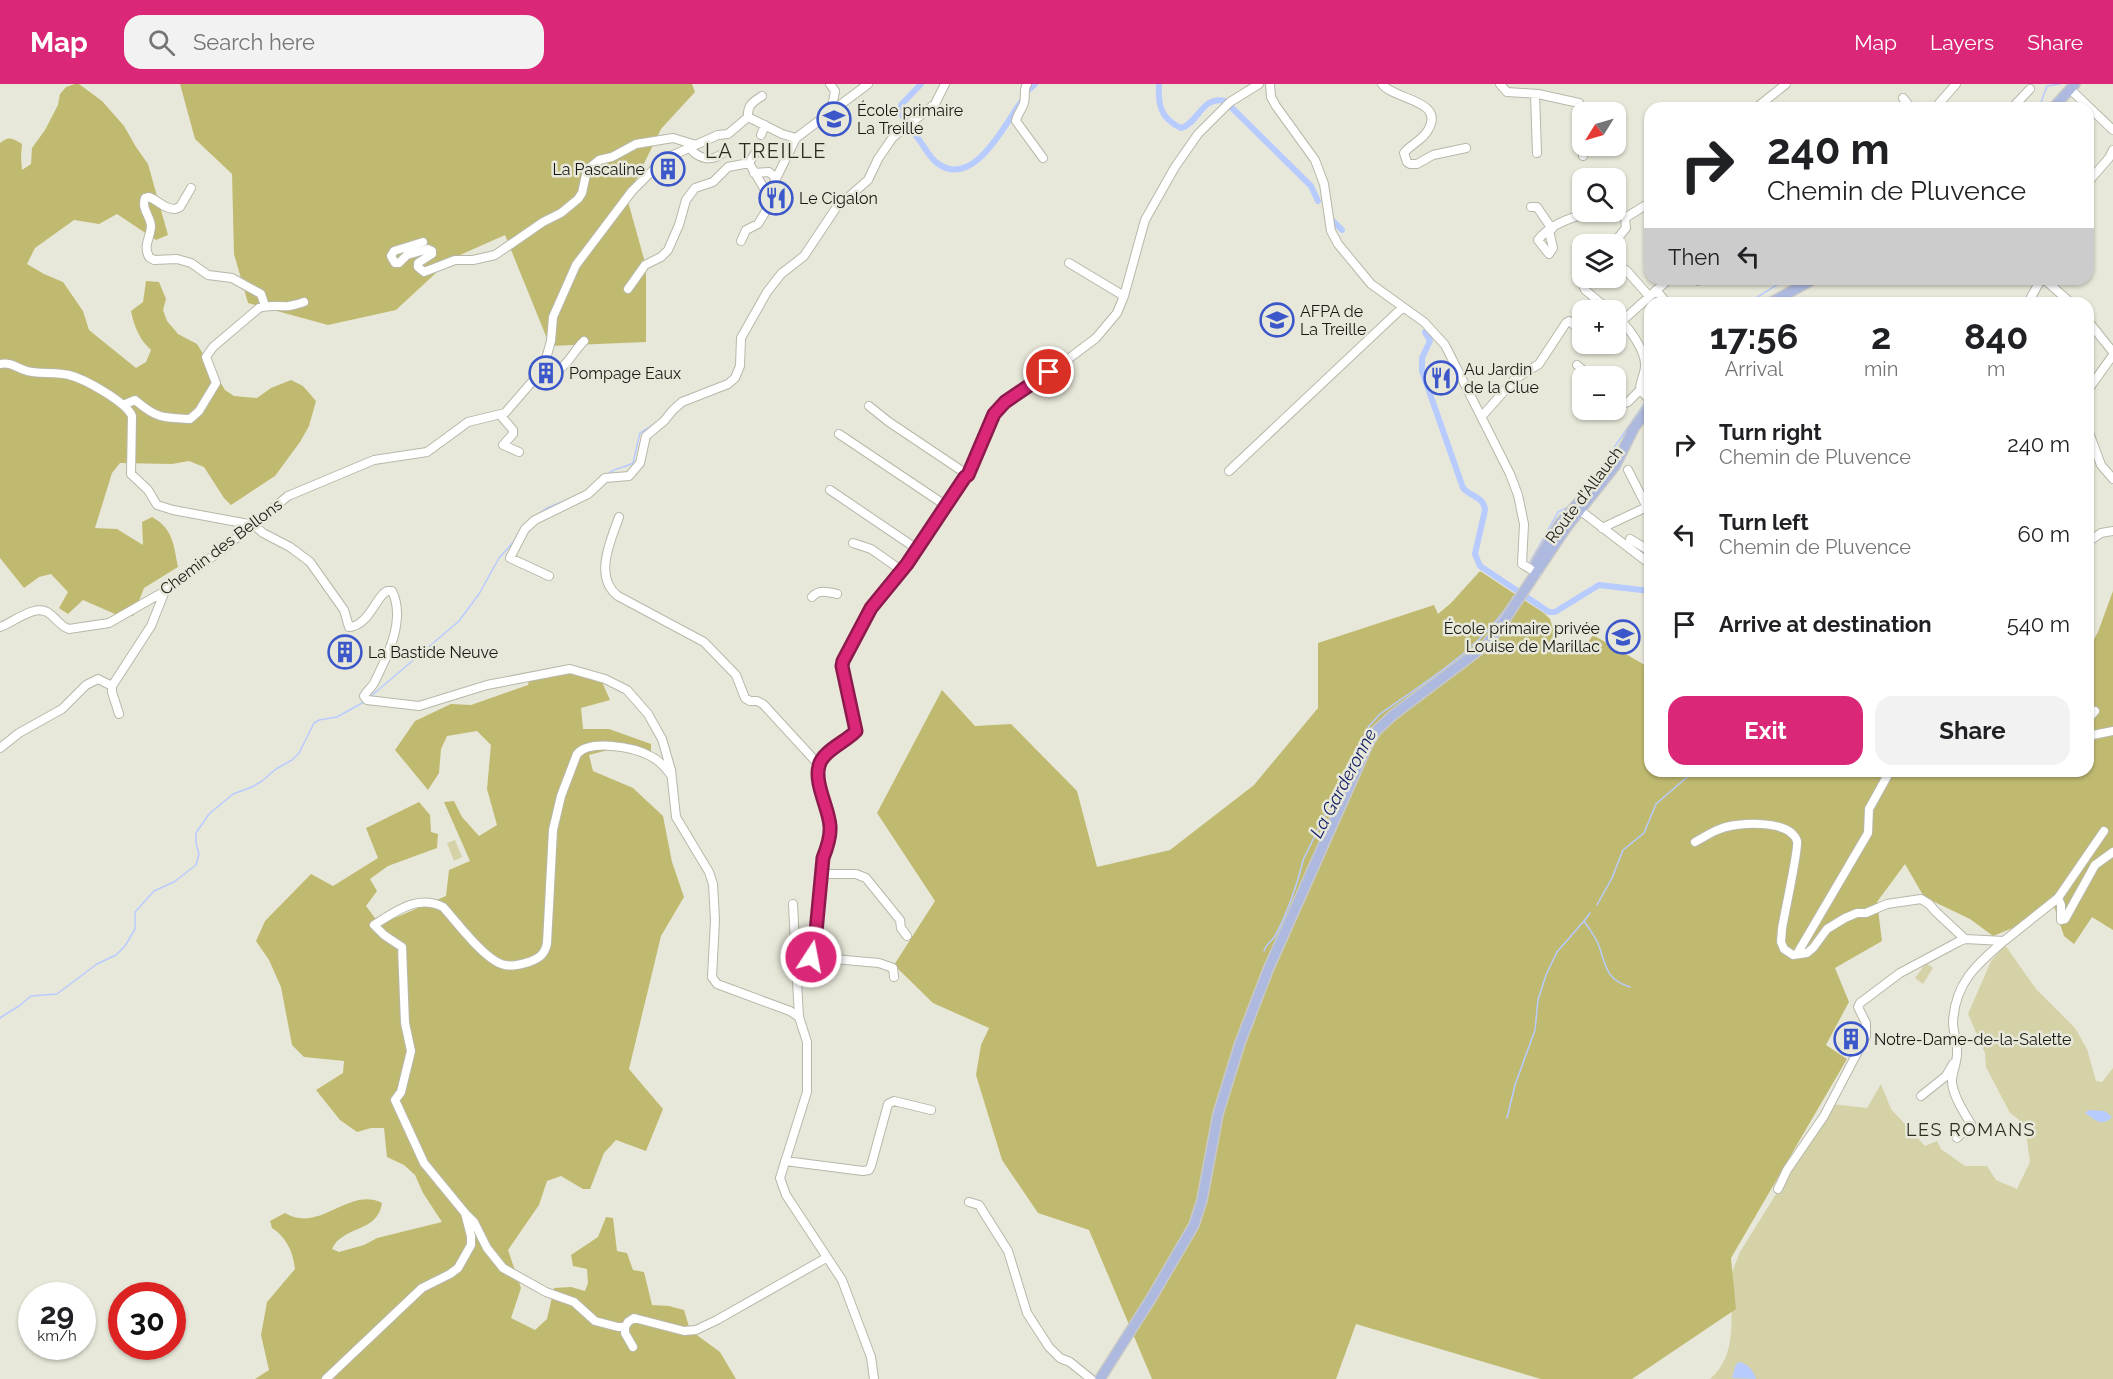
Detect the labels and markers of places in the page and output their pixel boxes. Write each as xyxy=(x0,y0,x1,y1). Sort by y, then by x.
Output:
place label: École primaire La Treille xyxy=(857,100,963,138)
school or university icon: École primaire La Treille xyxy=(816,101,852,137)
building icon: La Pascaline xyxy=(650,151,686,187)
place label: La Pascaline xyxy=(552,160,645,179)
restaurant icon: Le Cigalon xyxy=(758,180,794,216)
place label: Le Cigalon xyxy=(799,189,878,208)
school or university icon: AFPA de La Treille xyxy=(1259,302,1295,338)
place label: AFPA de La Treille xyxy=(1300,302,1366,339)
pin xyxy=(1023,346,1074,397)
building icon: Pompage Eaux xyxy=(528,355,564,391)
restaurant icon: Au Jardin de la Clue xyxy=(1423,360,1459,396)
place label: Au Jardin de la Clue xyxy=(1464,360,1539,397)
place label: Pompage Eaux xyxy=(569,364,681,383)
place label: École primaire privée Louise de Marillac xyxy=(1444,618,1600,656)
school or university icon: École primaire privée Louise de Marillac xyxy=(1605,619,1641,655)
building icon: La Bastide Neuve xyxy=(327,634,363,670)
place label: La Bastide Neuve xyxy=(368,643,498,662)
building icon: Notre-Dame-de-la-Salette xyxy=(1833,1021,1869,1057)
place label: Notre-Dame-de-la-Salette xyxy=(1874,1030,2071,1049)

